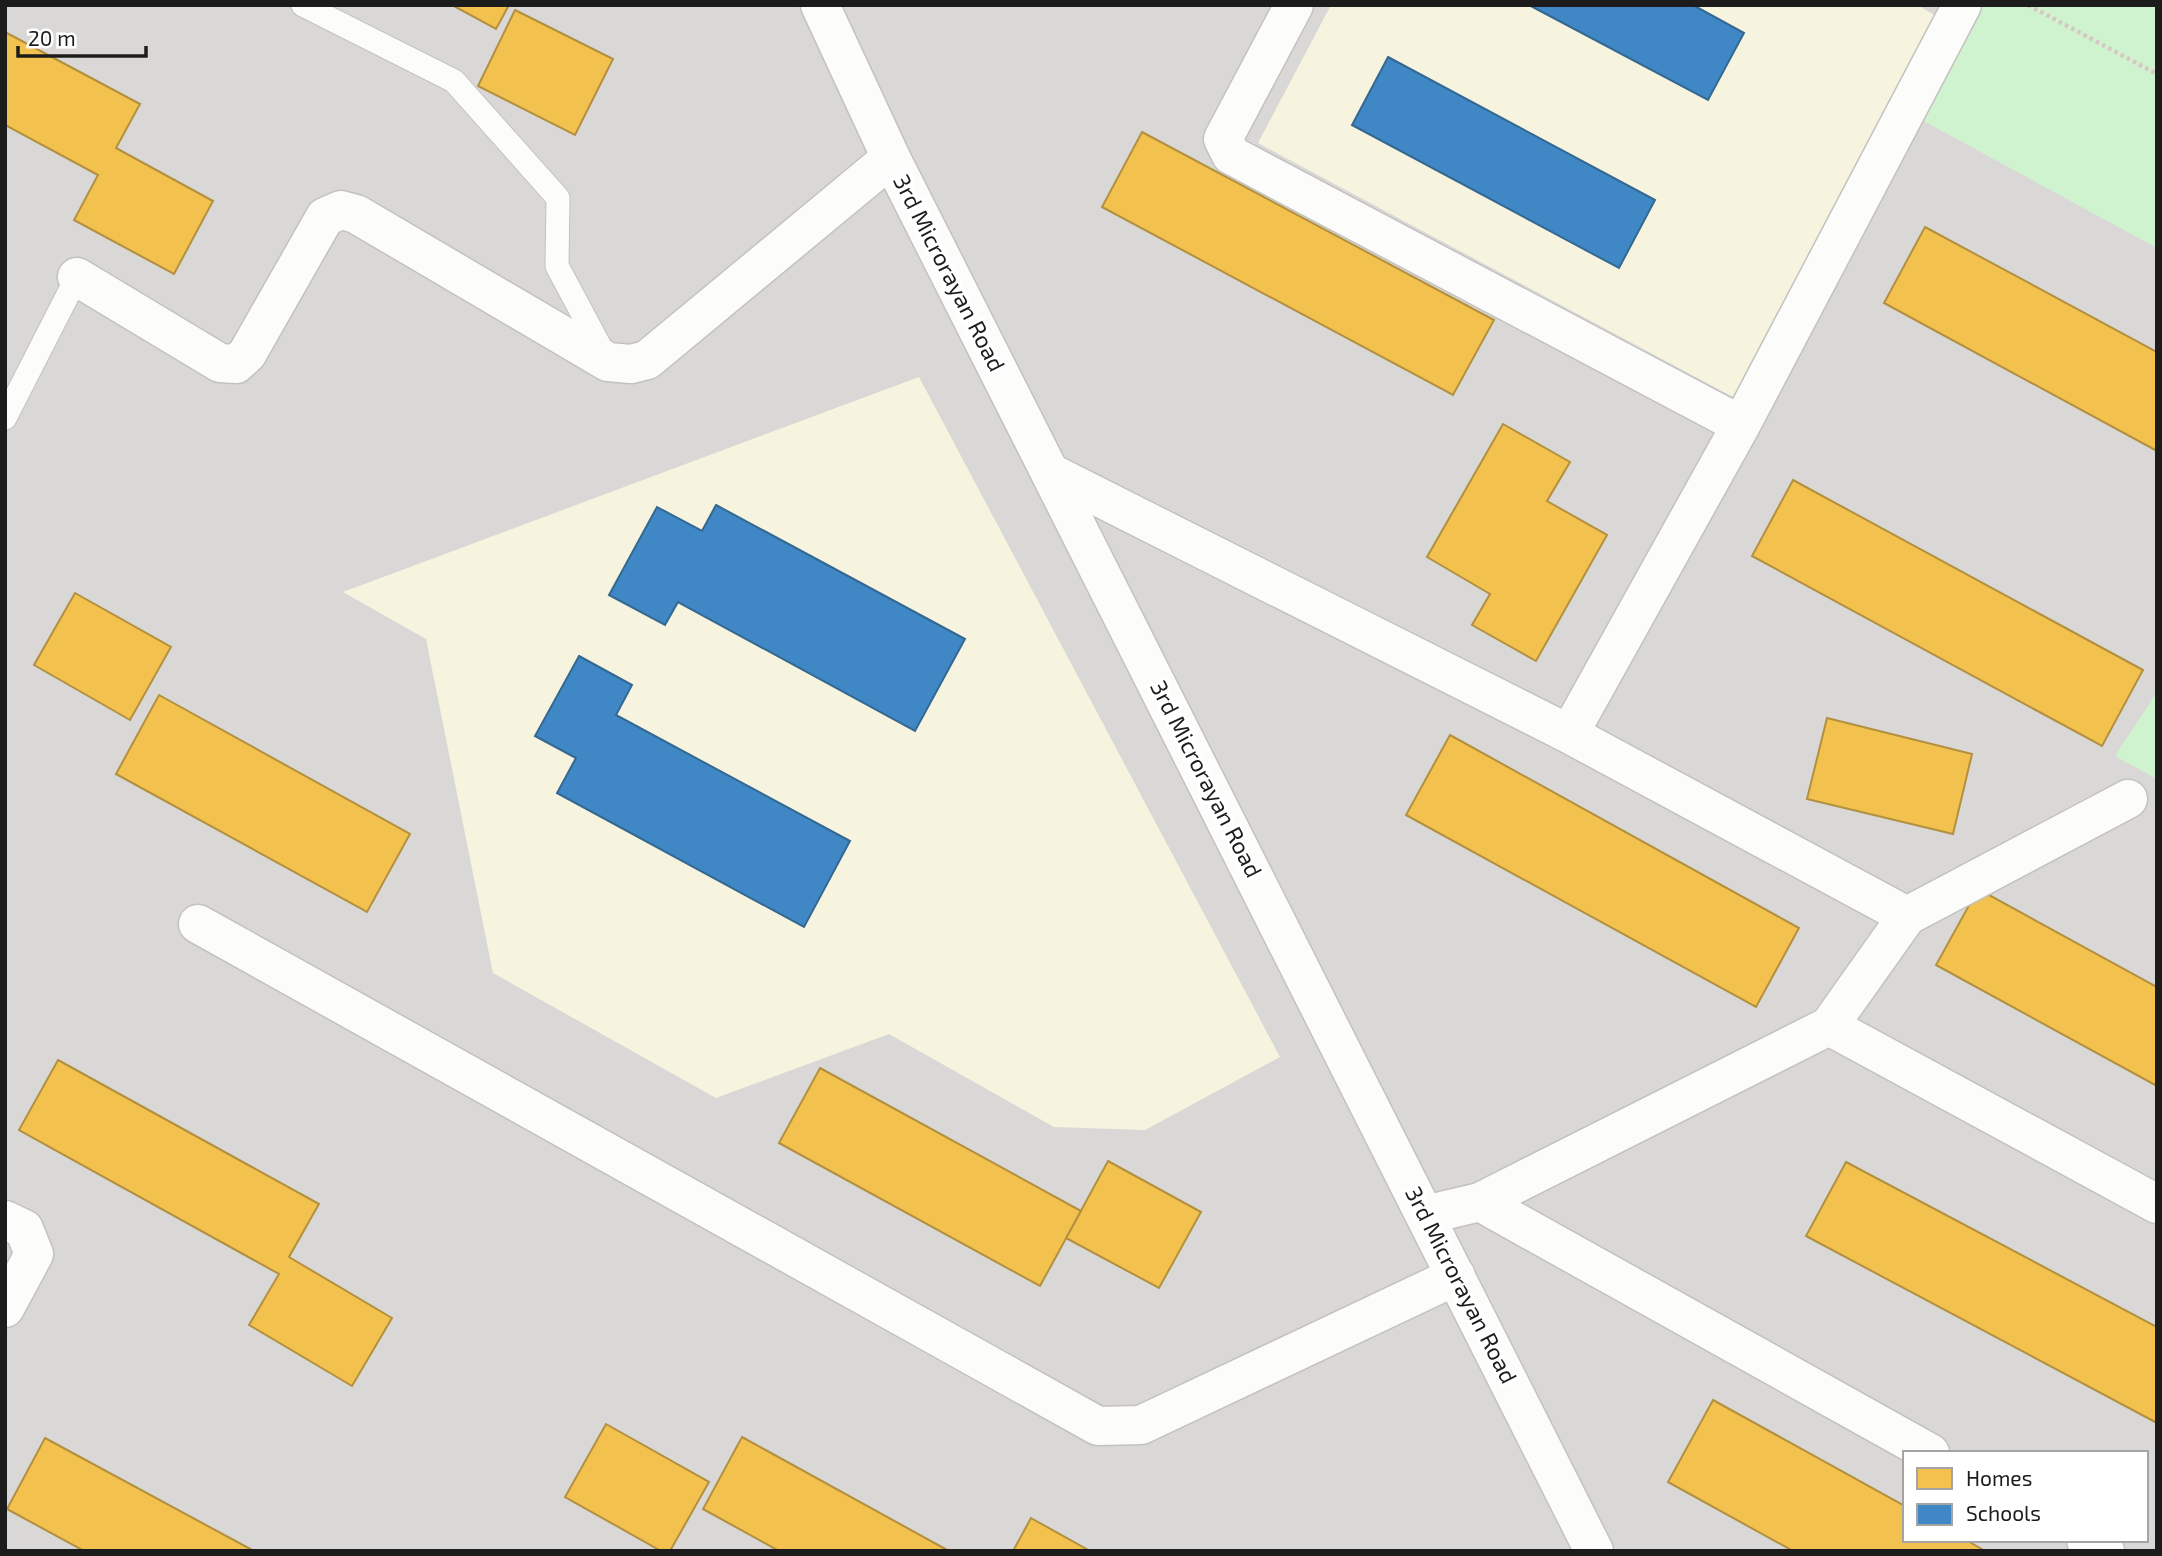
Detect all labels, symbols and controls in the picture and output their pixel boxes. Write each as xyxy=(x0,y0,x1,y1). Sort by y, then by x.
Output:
scale bar xyxy=(18,14,145,58)
text: 20 m xyxy=(28,25,76,50)
street label: 3rd Microrayan Road xyxy=(888,169,1012,376)
street label: 3rd Microrayan Road xyxy=(1145,675,1269,882)
street label: 3rd Microrayan Road xyxy=(1400,1181,1524,1388)
legend xyxy=(1903,1451,2148,1542)
text: Homes xyxy=(1966,1465,2032,1490)
text: Schools xyxy=(1966,1500,2041,1525)

